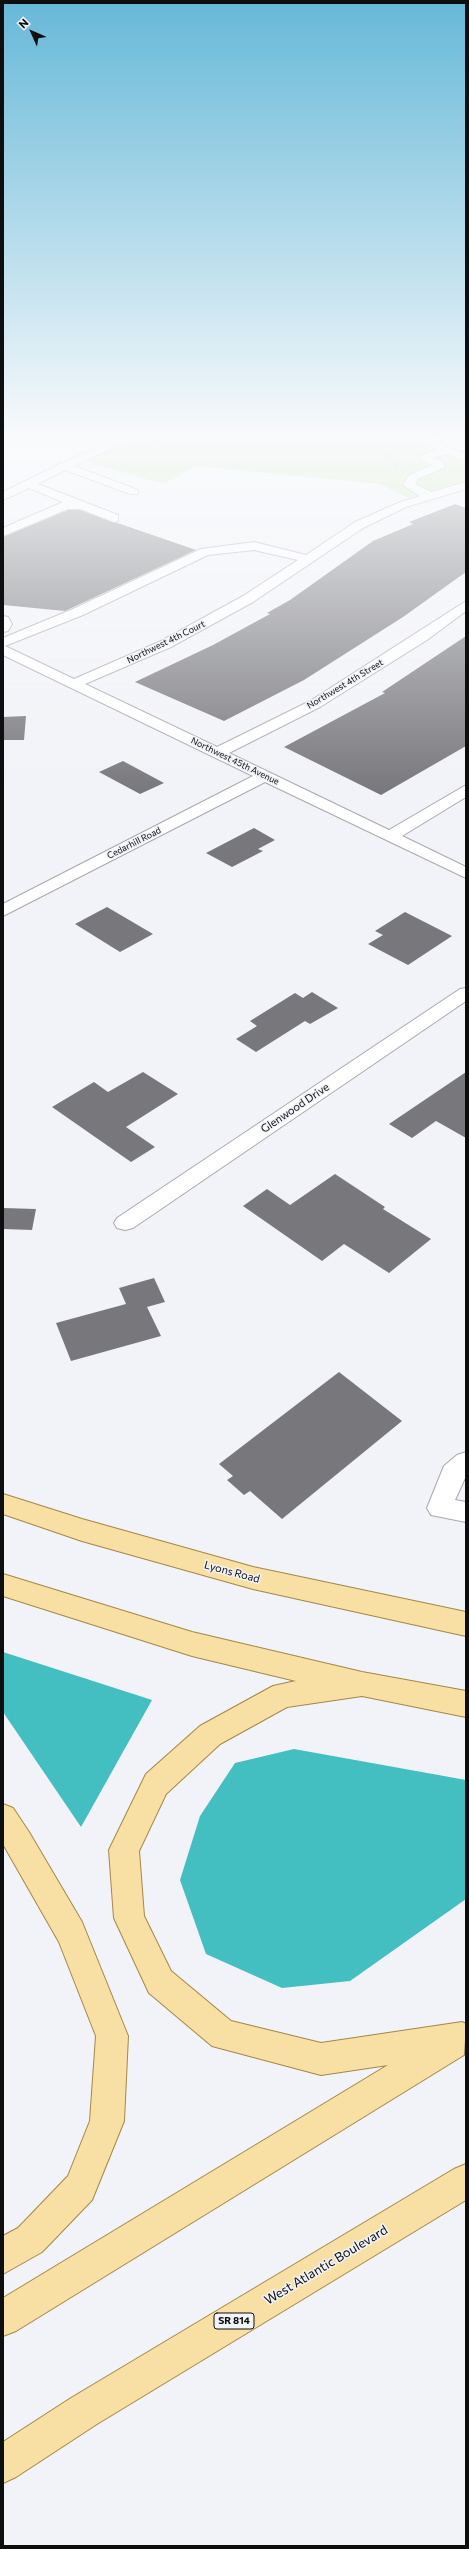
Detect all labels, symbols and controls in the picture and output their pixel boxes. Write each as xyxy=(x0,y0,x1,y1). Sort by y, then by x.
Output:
north arrow xyxy=(12,12,52,52)
text: N xyxy=(16,16,31,31)
street label: Northwest 4th Court xyxy=(125,618,207,666)
street label: Northwest 4th Street xyxy=(305,657,385,711)
street label: Northwest 45th Avenue xyxy=(189,735,281,787)
street label: Cedarhill Road xyxy=(105,825,163,861)
street label: Glenwood Drive xyxy=(258,1080,332,1136)
street label: Lyons Road xyxy=(203,1558,261,1586)
street label: West Atlantic Boulevard xyxy=(262,2222,390,2308)
road number: SR 814 xyxy=(214,2313,254,2329)

